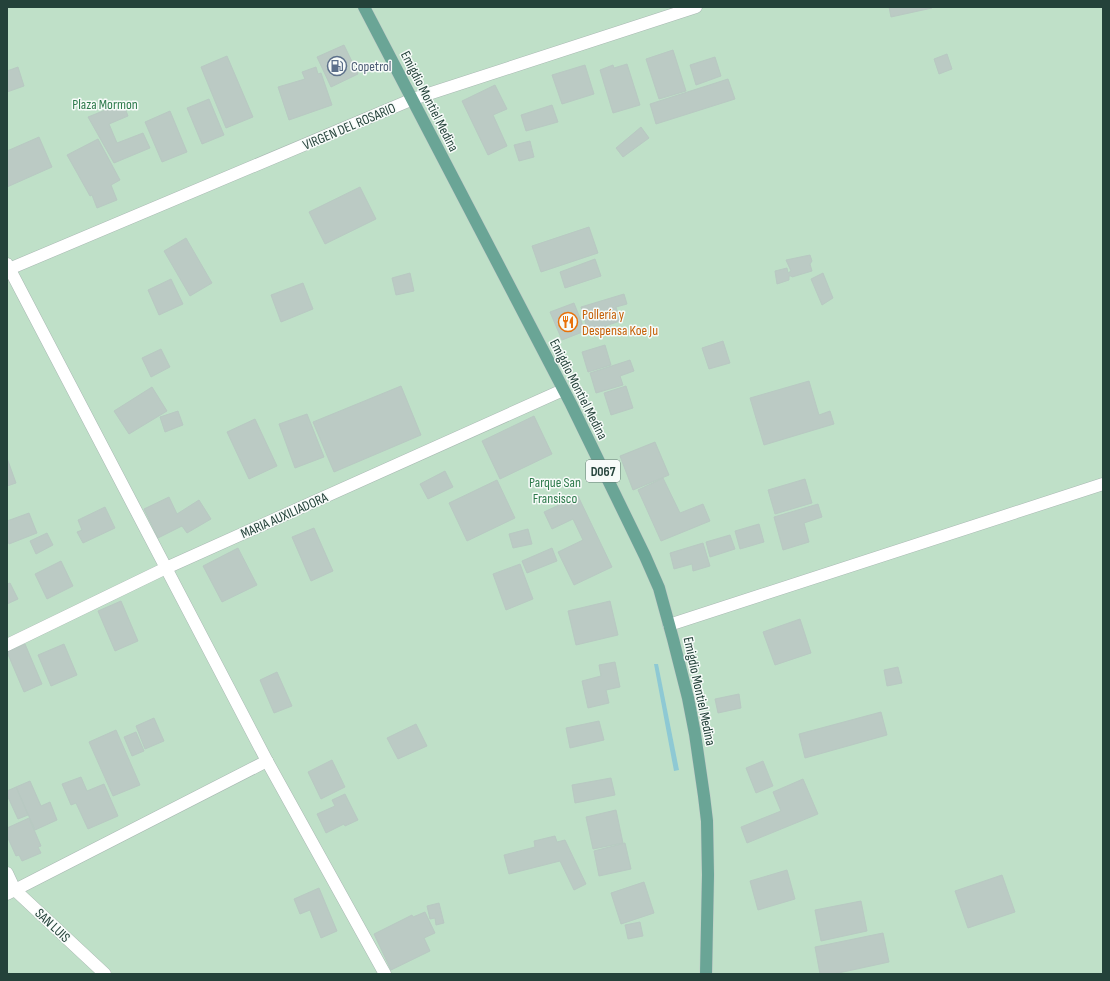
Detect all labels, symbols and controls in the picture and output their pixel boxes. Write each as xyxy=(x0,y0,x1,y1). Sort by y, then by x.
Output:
street label: Emigdio Montiel Medina xyxy=(397,48,462,154)
fuel station icon: Copetrol xyxy=(326,55,348,77)
place label: Copetrol xyxy=(351,58,391,75)
park label: Plaza Mormon xyxy=(72,96,138,113)
street label: VIRGEN DEL ROSARIO xyxy=(300,99,398,154)
place label: Pollería y Despensa Koe Ju xyxy=(582,306,658,339)
restaurant icon: Pollería y Despensa Koe Ju xyxy=(557,311,579,333)
street label: Emigdio Montiel Medina xyxy=(546,336,611,442)
road number: D067 xyxy=(586,460,620,482)
park label: Parque San Fransisco xyxy=(529,474,581,507)
street label: MARIA AUXILIADORA xyxy=(238,488,331,542)
street label: Emigdio Montiel Medina xyxy=(680,635,719,747)
street label: SAN LUIS xyxy=(31,905,74,946)

